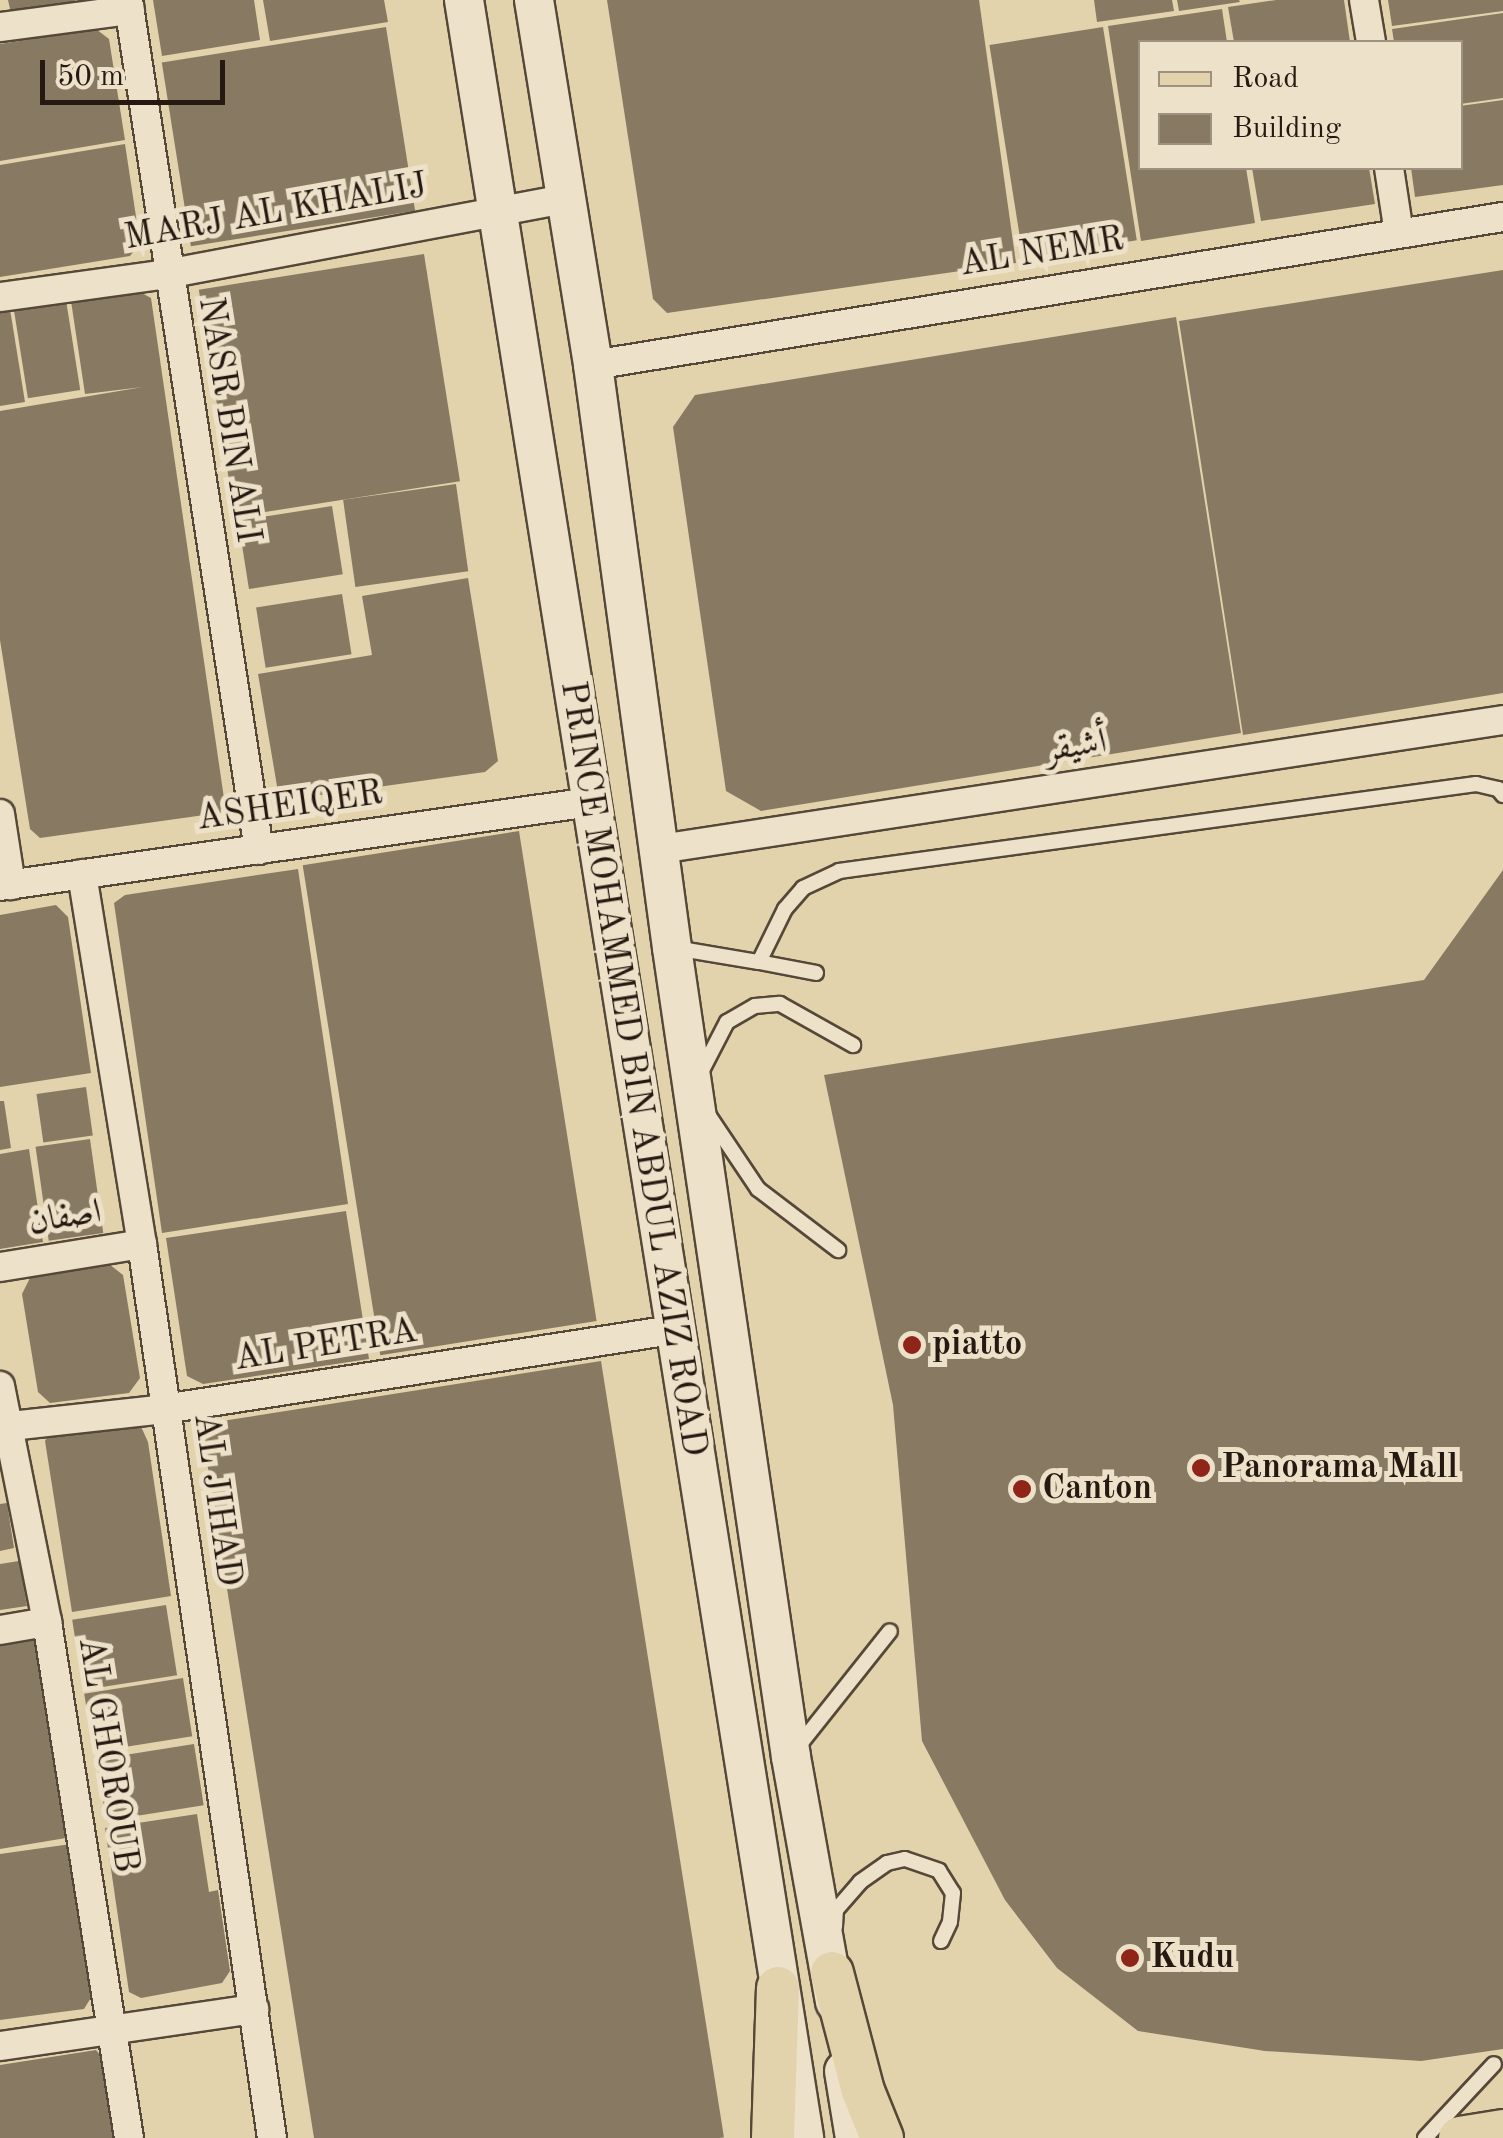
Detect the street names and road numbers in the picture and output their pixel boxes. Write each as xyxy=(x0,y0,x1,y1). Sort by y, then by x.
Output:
street label: MARJ AL KHALIJ xyxy=(121,166,431,260)
street label: AL NEMR xyxy=(957,219,1127,287)
street label: NASR BIN ALI xyxy=(188,294,268,546)
street label: PRINCE MOHAMMED BIN ABDUL AZIZ ROAD xyxy=(550,678,714,1460)
street label: أشيقر xyxy=(1042,721,1110,773)
street label: ASHEIQER xyxy=(194,773,386,841)
street label: اصفان xyxy=(26,1192,104,1244)
street label: AL PETRA xyxy=(231,1311,421,1381)
street label: AL JIHAD xyxy=(183,1411,249,1589)
street label: AL GHOROUB xyxy=(68,1635,146,1875)

